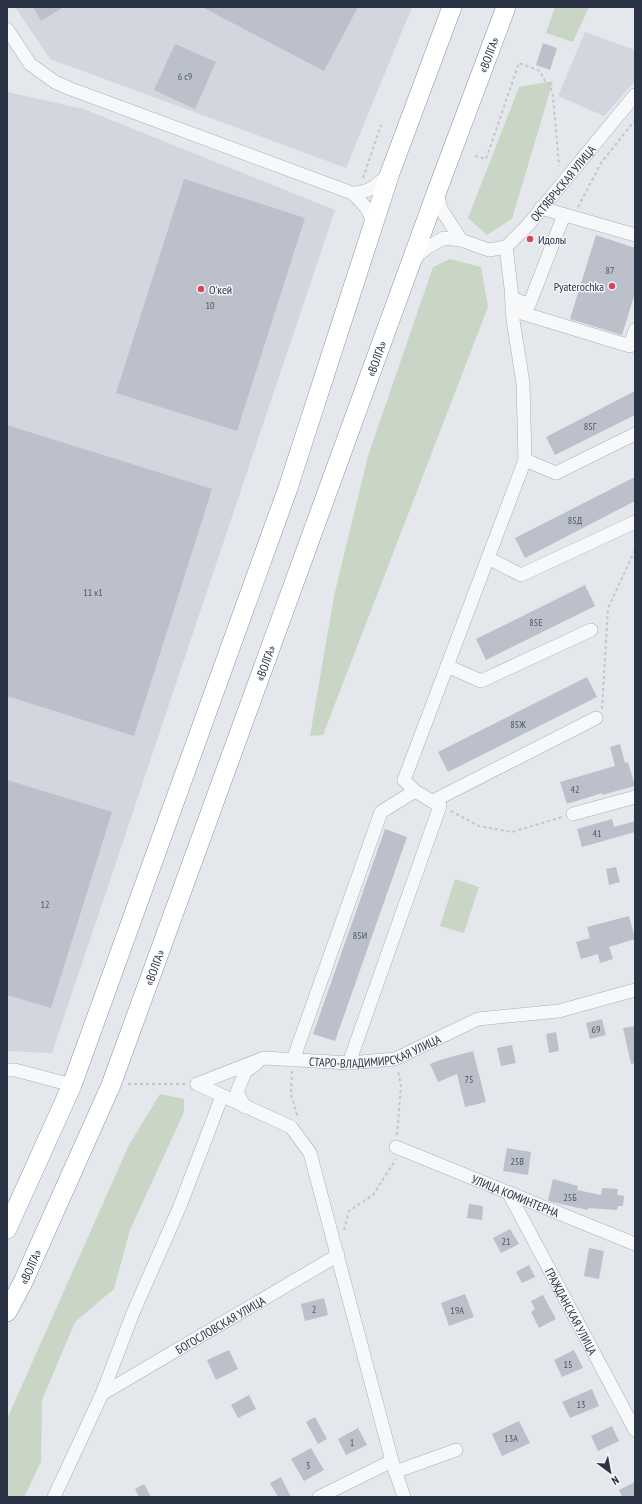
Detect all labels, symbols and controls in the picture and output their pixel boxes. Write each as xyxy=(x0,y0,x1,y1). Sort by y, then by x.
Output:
street label: «ВОЛГА» xyxy=(475,34,502,75)
house number: 6 с9 xyxy=(178,70,192,83)
street label: ОКТЯБРЬСКАЯ УЛИЦА xyxy=(527,142,599,224)
place label: Идолы xyxy=(538,232,566,247)
marker: Идолы xyxy=(525,234,535,244)
house number: 87 xyxy=(606,264,615,277)
place label: Pyaterochka xyxy=(554,279,604,294)
marker: Pyaterochka xyxy=(607,281,617,291)
place label: О'кей xyxy=(209,282,232,297)
marker: О'кей xyxy=(196,284,206,294)
house number: 10 xyxy=(206,299,215,312)
street label: «ВОЛГА» xyxy=(363,338,389,378)
house number: 85Г xyxy=(584,420,597,433)
house number: 85Д xyxy=(568,514,583,527)
house number: 11 к1 xyxy=(83,586,103,599)
house number: 85Е xyxy=(529,616,543,629)
street label: «ВОЛГА» xyxy=(252,643,278,683)
house number: 85Ж xyxy=(510,718,526,731)
house number: 42 xyxy=(571,783,580,796)
house number: 41 xyxy=(593,827,602,840)
house number: 12 xyxy=(41,898,50,911)
house number: 85И xyxy=(353,929,367,942)
street label: «ВОЛГА» xyxy=(141,947,167,987)
house number: 69 xyxy=(592,1023,601,1036)
street label: СТАРО-ВЛАДИМИРСКАЯ УЛИЦА xyxy=(309,1031,443,1071)
house number: 75 xyxy=(465,1073,474,1086)
house number: 25В xyxy=(510,1155,524,1168)
street label: УЛИЦА КОМИНТЕРНА xyxy=(469,1171,562,1220)
house number: 25Б xyxy=(563,1191,577,1204)
house number: 21 xyxy=(502,1235,511,1248)
street label: «ВОЛГА» xyxy=(16,1246,44,1286)
street label: ГРАЖДАНСКАЯ УЛИЦА xyxy=(542,1265,601,1357)
street label: БОГОСЛОВСКАЯ УЛИЦА xyxy=(173,1292,268,1357)
house number: 2 xyxy=(312,1303,316,1316)
house number: 19А xyxy=(450,1304,464,1317)
house number: 15 xyxy=(564,1358,573,1371)
house number: 13 xyxy=(577,1398,586,1411)
house number: 13А xyxy=(504,1432,518,1445)
house number: 1 xyxy=(350,1436,354,1449)
north arrow xyxy=(590,1452,630,1492)
house number: 3 xyxy=(306,1459,310,1472)
text: N xyxy=(609,1473,622,1488)

